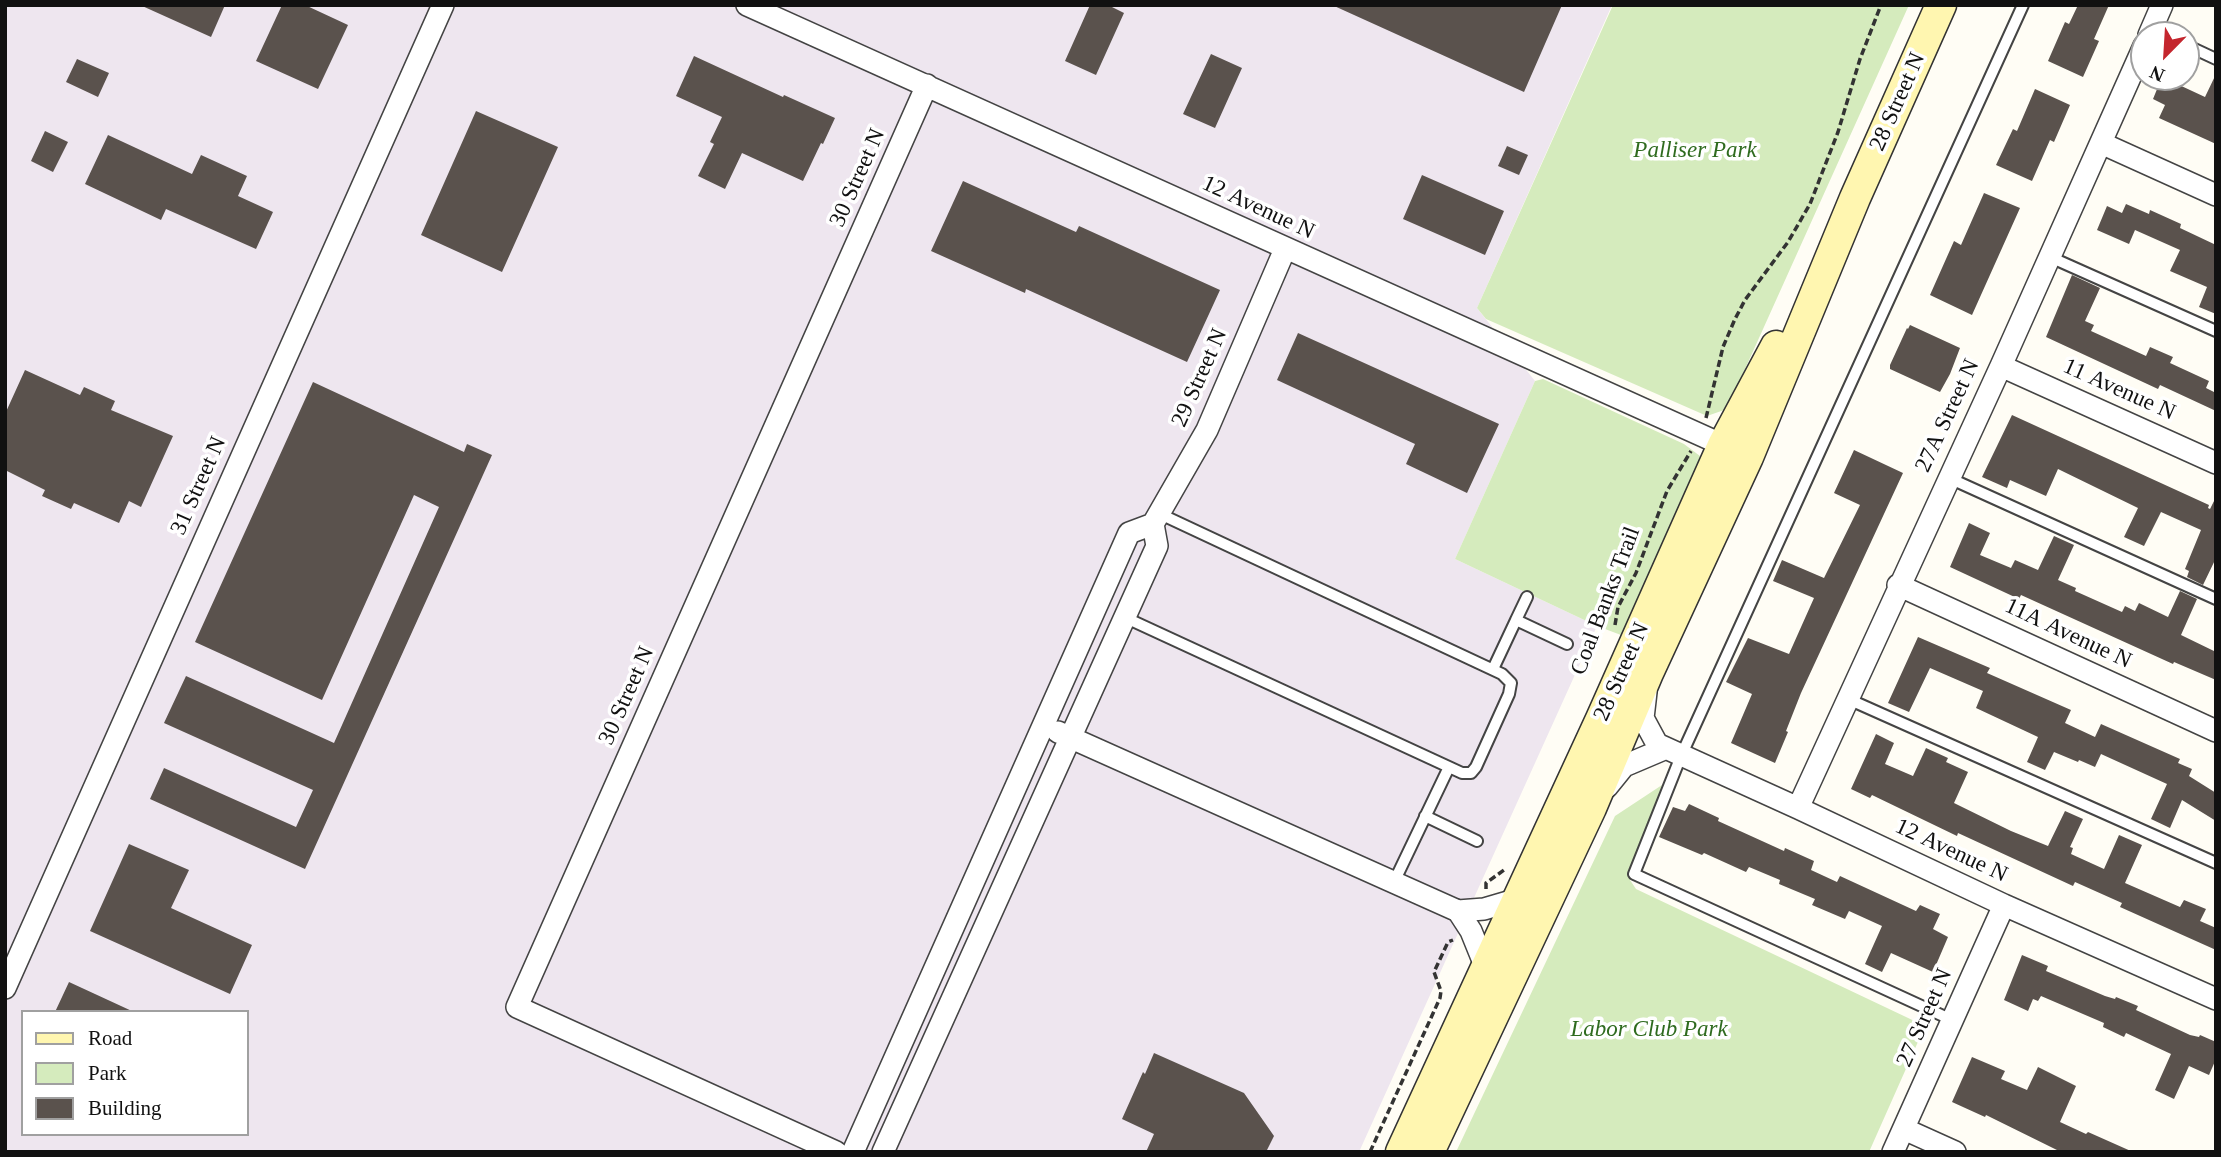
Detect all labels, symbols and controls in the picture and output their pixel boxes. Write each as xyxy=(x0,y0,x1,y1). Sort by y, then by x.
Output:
north arrow xyxy=(2130,21,2200,91)
street label: 28 Street N xyxy=(1864,49,1932,155)
text: N xyxy=(2147,61,2168,86)
street label: 30 Street N xyxy=(824,125,892,231)
park label: Palliser Park xyxy=(1633,137,1757,165)
street label: 12 Avenue N xyxy=(1197,170,1319,246)
street label: 29 Street N xyxy=(1166,325,1234,431)
street label: 11 Avenue N xyxy=(2059,353,2179,427)
street label: 27A Street N xyxy=(1910,355,1986,477)
street label: 31 Street N xyxy=(165,433,233,539)
street label: Coal Banks Trail xyxy=(1565,523,1647,679)
street label: 11A Avenue N xyxy=(2000,593,2136,675)
street label: 28 Street N xyxy=(1588,619,1656,725)
street label: 30 Street N xyxy=(593,643,661,749)
street label: 12 Avenue N xyxy=(1890,813,2012,889)
street label: 27 Street N xyxy=(1891,965,1959,1071)
legend xyxy=(21,1010,248,1136)
park label: Labor Club Park xyxy=(1570,1016,1728,1044)
text: Road xyxy=(88,1026,132,1050)
text: Park xyxy=(88,1061,127,1085)
text: Building xyxy=(88,1096,162,1120)

